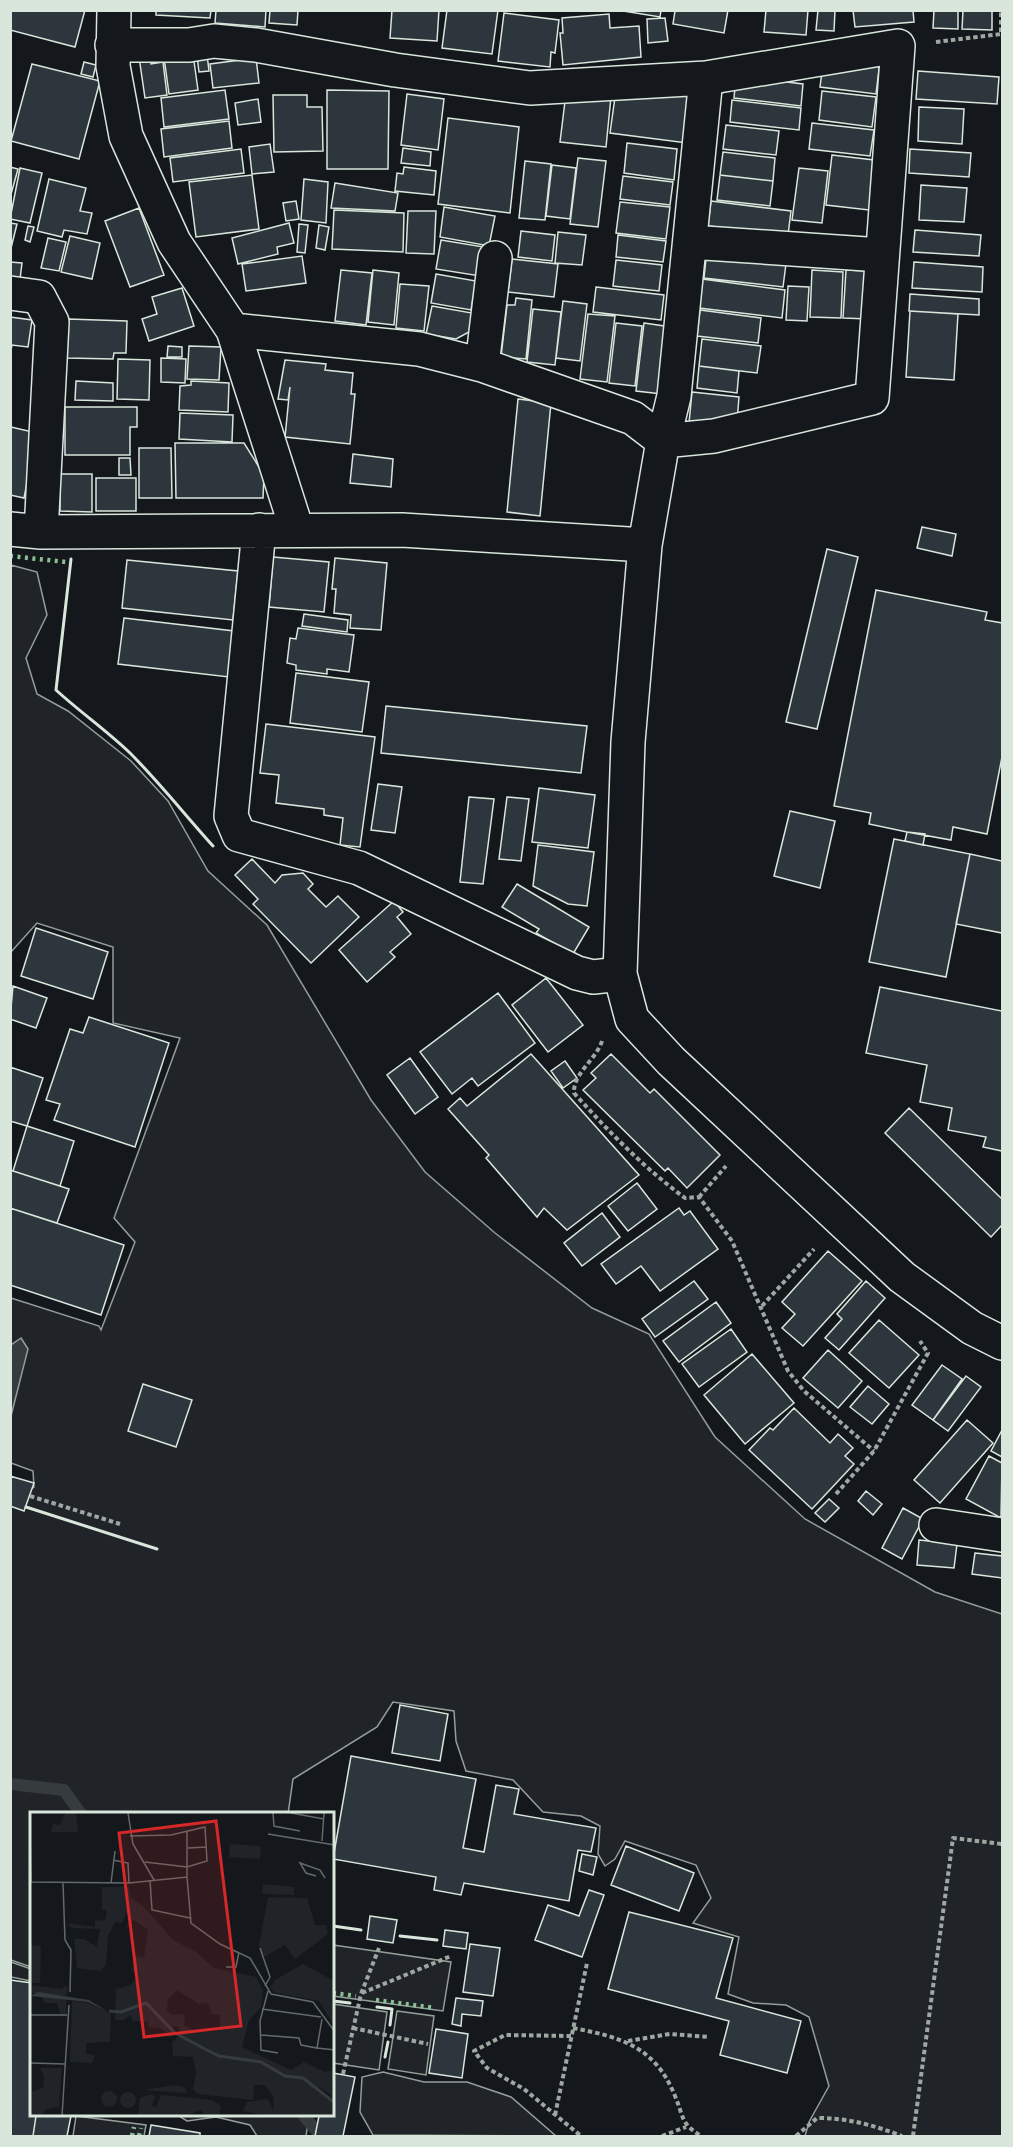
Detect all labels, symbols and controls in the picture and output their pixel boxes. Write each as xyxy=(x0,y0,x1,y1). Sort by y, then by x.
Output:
inset map xyxy=(30,1812,334,2117)

